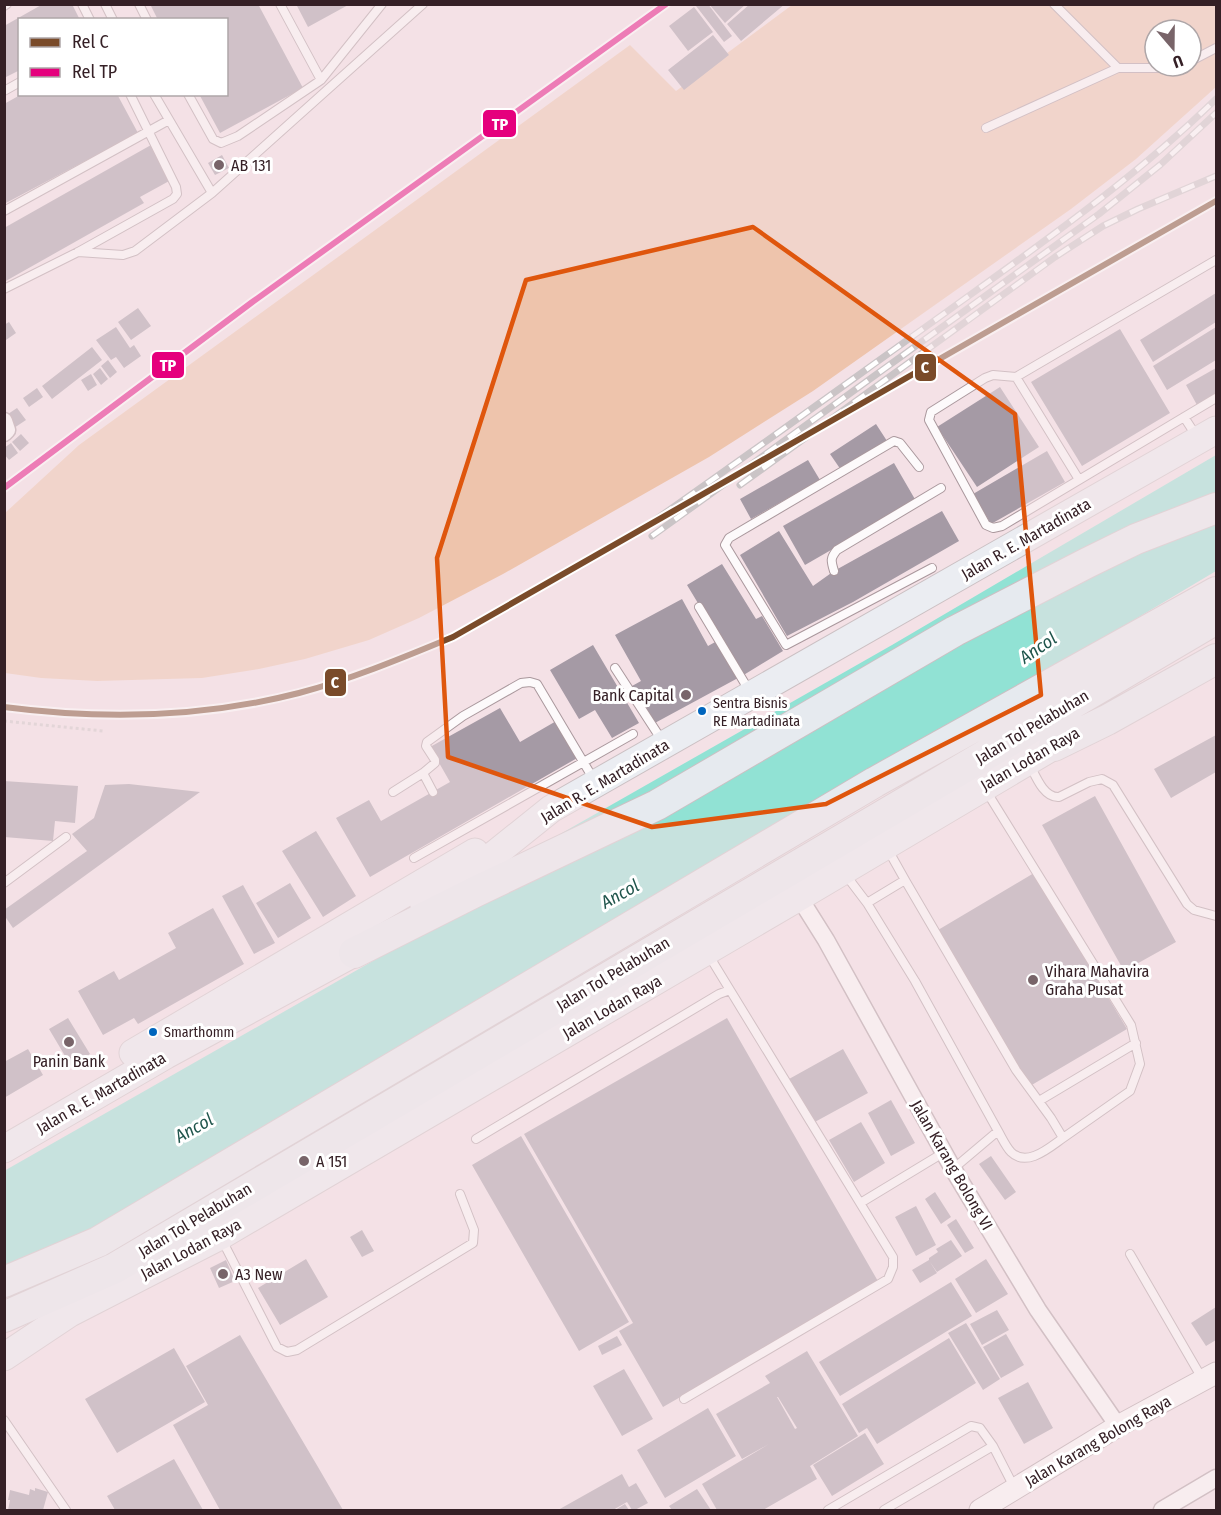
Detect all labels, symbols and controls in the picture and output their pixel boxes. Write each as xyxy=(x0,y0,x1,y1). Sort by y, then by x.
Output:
legend xyxy=(18,18,228,96)
north arrow xyxy=(1143,18,1203,78)
text: Rel C xyxy=(72,31,109,53)
text: U xyxy=(1170,51,1186,72)
text: Rel TP xyxy=(72,61,117,83)
line badge: TP xyxy=(482,109,517,138)
text: TP xyxy=(492,115,509,134)
place label: AB 131 xyxy=(231,156,271,175)
marker: AB 131 xyxy=(212,158,226,172)
line badge: TP xyxy=(151,351,185,379)
line badge: C xyxy=(914,353,937,382)
text: TP xyxy=(160,356,177,375)
text: C xyxy=(921,358,930,377)
street label: Jalan R. E. Martadinata xyxy=(958,494,1094,584)
water label: Ancol xyxy=(1014,627,1061,669)
line badge: C xyxy=(324,668,347,697)
text: C xyxy=(331,673,340,692)
place label: Bank Capital xyxy=(592,686,674,705)
street label: Jalan Tol Pelabuhan xyxy=(972,686,1092,768)
marker: Bank Capital xyxy=(679,688,693,702)
place label: Sentra Bisnis RE Martadinata xyxy=(713,695,800,730)
marker: Sentra Bisnis RE Martadinata xyxy=(696,705,708,717)
street label: Jalan Lodan Raya xyxy=(977,723,1083,795)
street label: Jalan R. E. Martadinata xyxy=(537,735,673,827)
water label: Ancol xyxy=(596,874,643,914)
street label: Jalan Tol Pelabuhan xyxy=(553,933,673,1015)
place label: Vihara Mahavira Graha Pusat xyxy=(1045,962,1150,999)
street label: Jalan Lodan Raya xyxy=(559,971,665,1043)
marker: Vihara Mahavira Graha Pusat xyxy=(1026,973,1040,987)
place label: Smarthomm xyxy=(164,1024,234,1041)
marker: Smarthomm xyxy=(147,1026,159,1038)
marker: Panin Bank xyxy=(62,1035,76,1049)
street label: Jalan R. E. Martadinata xyxy=(33,1048,169,1138)
place label: Panin Bank xyxy=(33,1052,106,1071)
street label: Jalan Karang Bolong VI xyxy=(907,1097,997,1233)
water label: Ancol xyxy=(170,1108,217,1148)
place label: A 151 xyxy=(316,1152,347,1171)
marker: A 151 xyxy=(297,1154,311,1168)
street label: Jalan Tol Pelabuhan xyxy=(135,1179,255,1261)
street label: Jalan Lodan Raya xyxy=(138,1215,245,1283)
place label: A3 New xyxy=(235,1265,283,1284)
marker: A3 New xyxy=(216,1267,230,1281)
street label: Jalan Karang Bolong Raya xyxy=(1022,1391,1175,1491)

